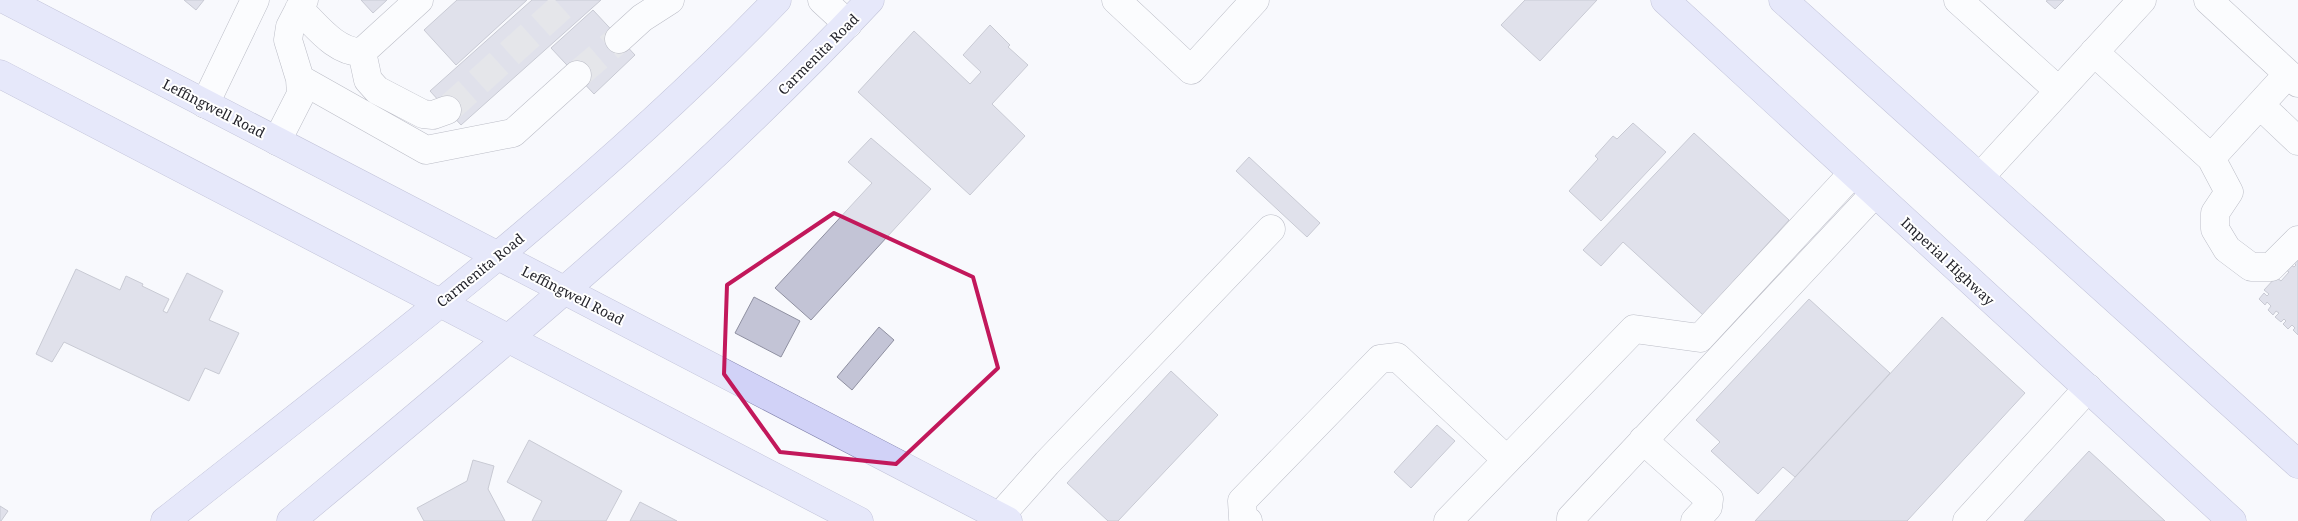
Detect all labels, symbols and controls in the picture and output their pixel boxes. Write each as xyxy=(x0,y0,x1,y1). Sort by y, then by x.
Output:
street label: Carmenita Road xyxy=(773,9,863,99)
street label: Leffingwell Road xyxy=(160,74,269,142)
street label: Imperial Highway xyxy=(1897,213,1999,309)
street label: Carmenita Road xyxy=(432,229,528,311)
street label: Leffingwell Road xyxy=(519,261,628,329)

